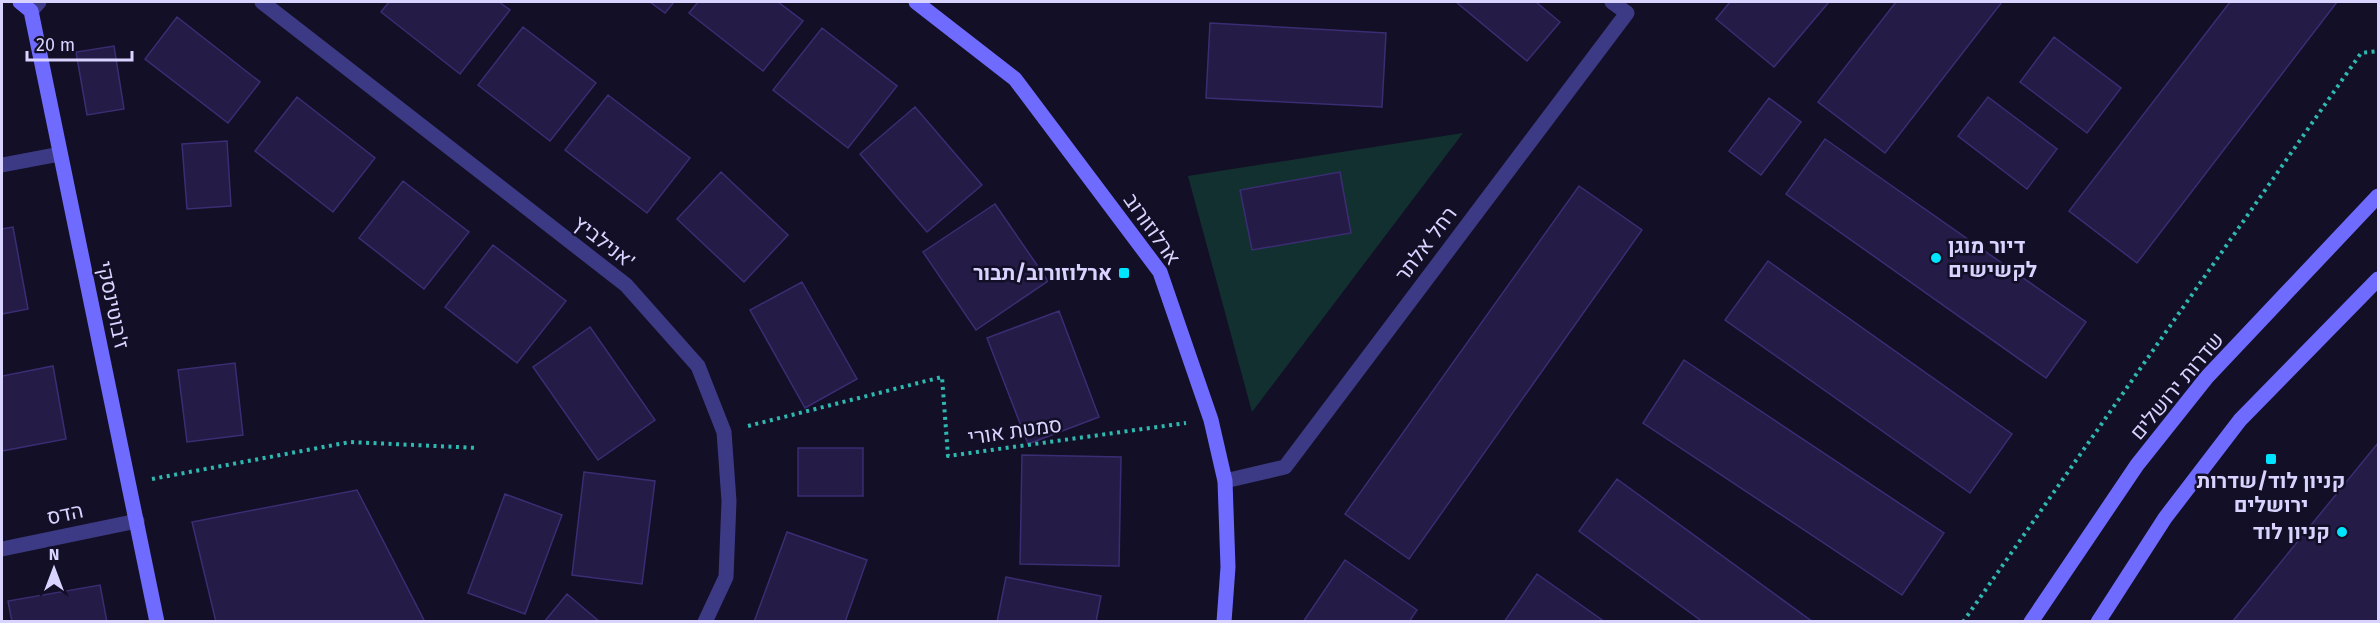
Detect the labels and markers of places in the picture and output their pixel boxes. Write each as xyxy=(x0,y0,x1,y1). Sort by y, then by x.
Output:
place label: דיור מוגן לקשישים xyxy=(1948,233,2037,283)
marker: דיור מוגן לקשישים xyxy=(1929,251,1943,265)
place label: ארלוזורוב/תבור xyxy=(973,260,1112,286)
marker: ארלוזורוב/תבור xyxy=(1117,266,1131,280)
marker: קניון לוד/שדרות ירושלים xyxy=(2264,452,2278,466)
place label: קניון לוד/שדרות ירושלים xyxy=(2197,468,2345,518)
place label: קניון לוד xyxy=(2253,519,2330,545)
marker: קניון לוד xyxy=(2335,525,2349,539)

